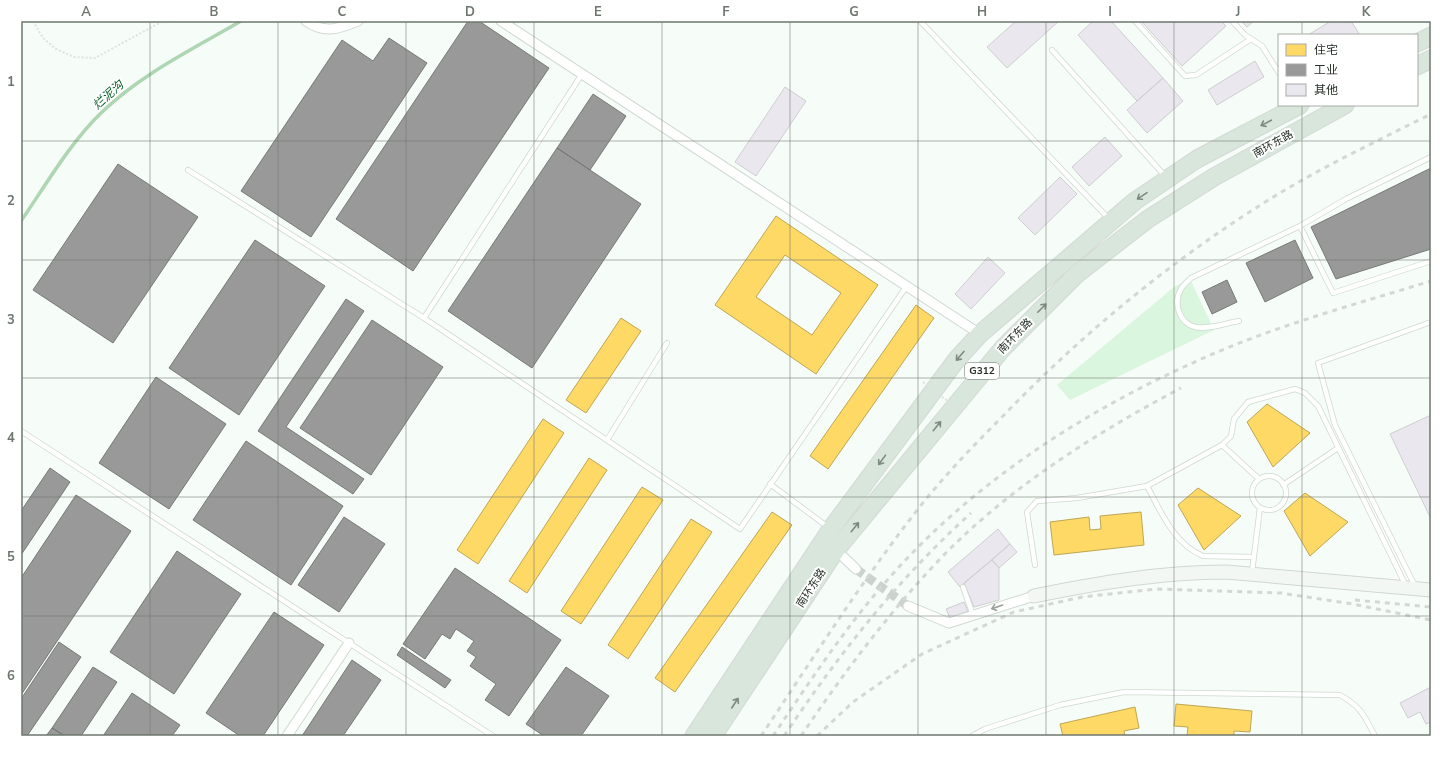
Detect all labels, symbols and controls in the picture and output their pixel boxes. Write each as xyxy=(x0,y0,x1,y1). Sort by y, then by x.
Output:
text: A xyxy=(81,3,91,21)
text: B xyxy=(210,3,219,21)
text: C xyxy=(338,3,347,21)
text: D xyxy=(465,3,475,21)
text: E xyxy=(594,3,602,21)
text: F xyxy=(722,3,730,21)
text: G xyxy=(849,3,859,21)
text: H xyxy=(977,3,987,21)
text: I xyxy=(1108,3,1112,21)
text: J xyxy=(1235,3,1240,21)
text: K xyxy=(1362,3,1371,21)
legend xyxy=(1278,34,1418,106)
text: 住宅 xyxy=(1314,42,1338,58)
text: 工业 xyxy=(1314,62,1338,78)
text: 1 xyxy=(7,73,15,91)
water label: 烂泥沟 xyxy=(89,76,128,113)
text: 其他 xyxy=(1314,82,1338,98)
one-way arrow xyxy=(1260,120,1272,127)
street label: 南环东路 xyxy=(1250,127,1296,161)
text: 2 xyxy=(7,192,15,210)
one-way arrow xyxy=(1136,192,1147,200)
one-way arrow xyxy=(1037,303,1047,313)
text: 3 xyxy=(7,311,15,329)
street label: 南环东路 xyxy=(994,315,1036,357)
one-way arrow xyxy=(956,350,965,360)
road number: G312 xyxy=(965,363,999,379)
one-way arrow xyxy=(933,421,942,431)
text: 4 xyxy=(7,429,15,447)
one-way arrow xyxy=(878,454,887,465)
one-way arrow xyxy=(851,521,859,532)
text: 5 xyxy=(7,548,15,566)
street label: 南环东路 xyxy=(793,565,829,611)
one-way arrow xyxy=(992,603,1004,611)
text: 6 xyxy=(7,667,15,685)
one-way arrow xyxy=(731,698,739,709)

